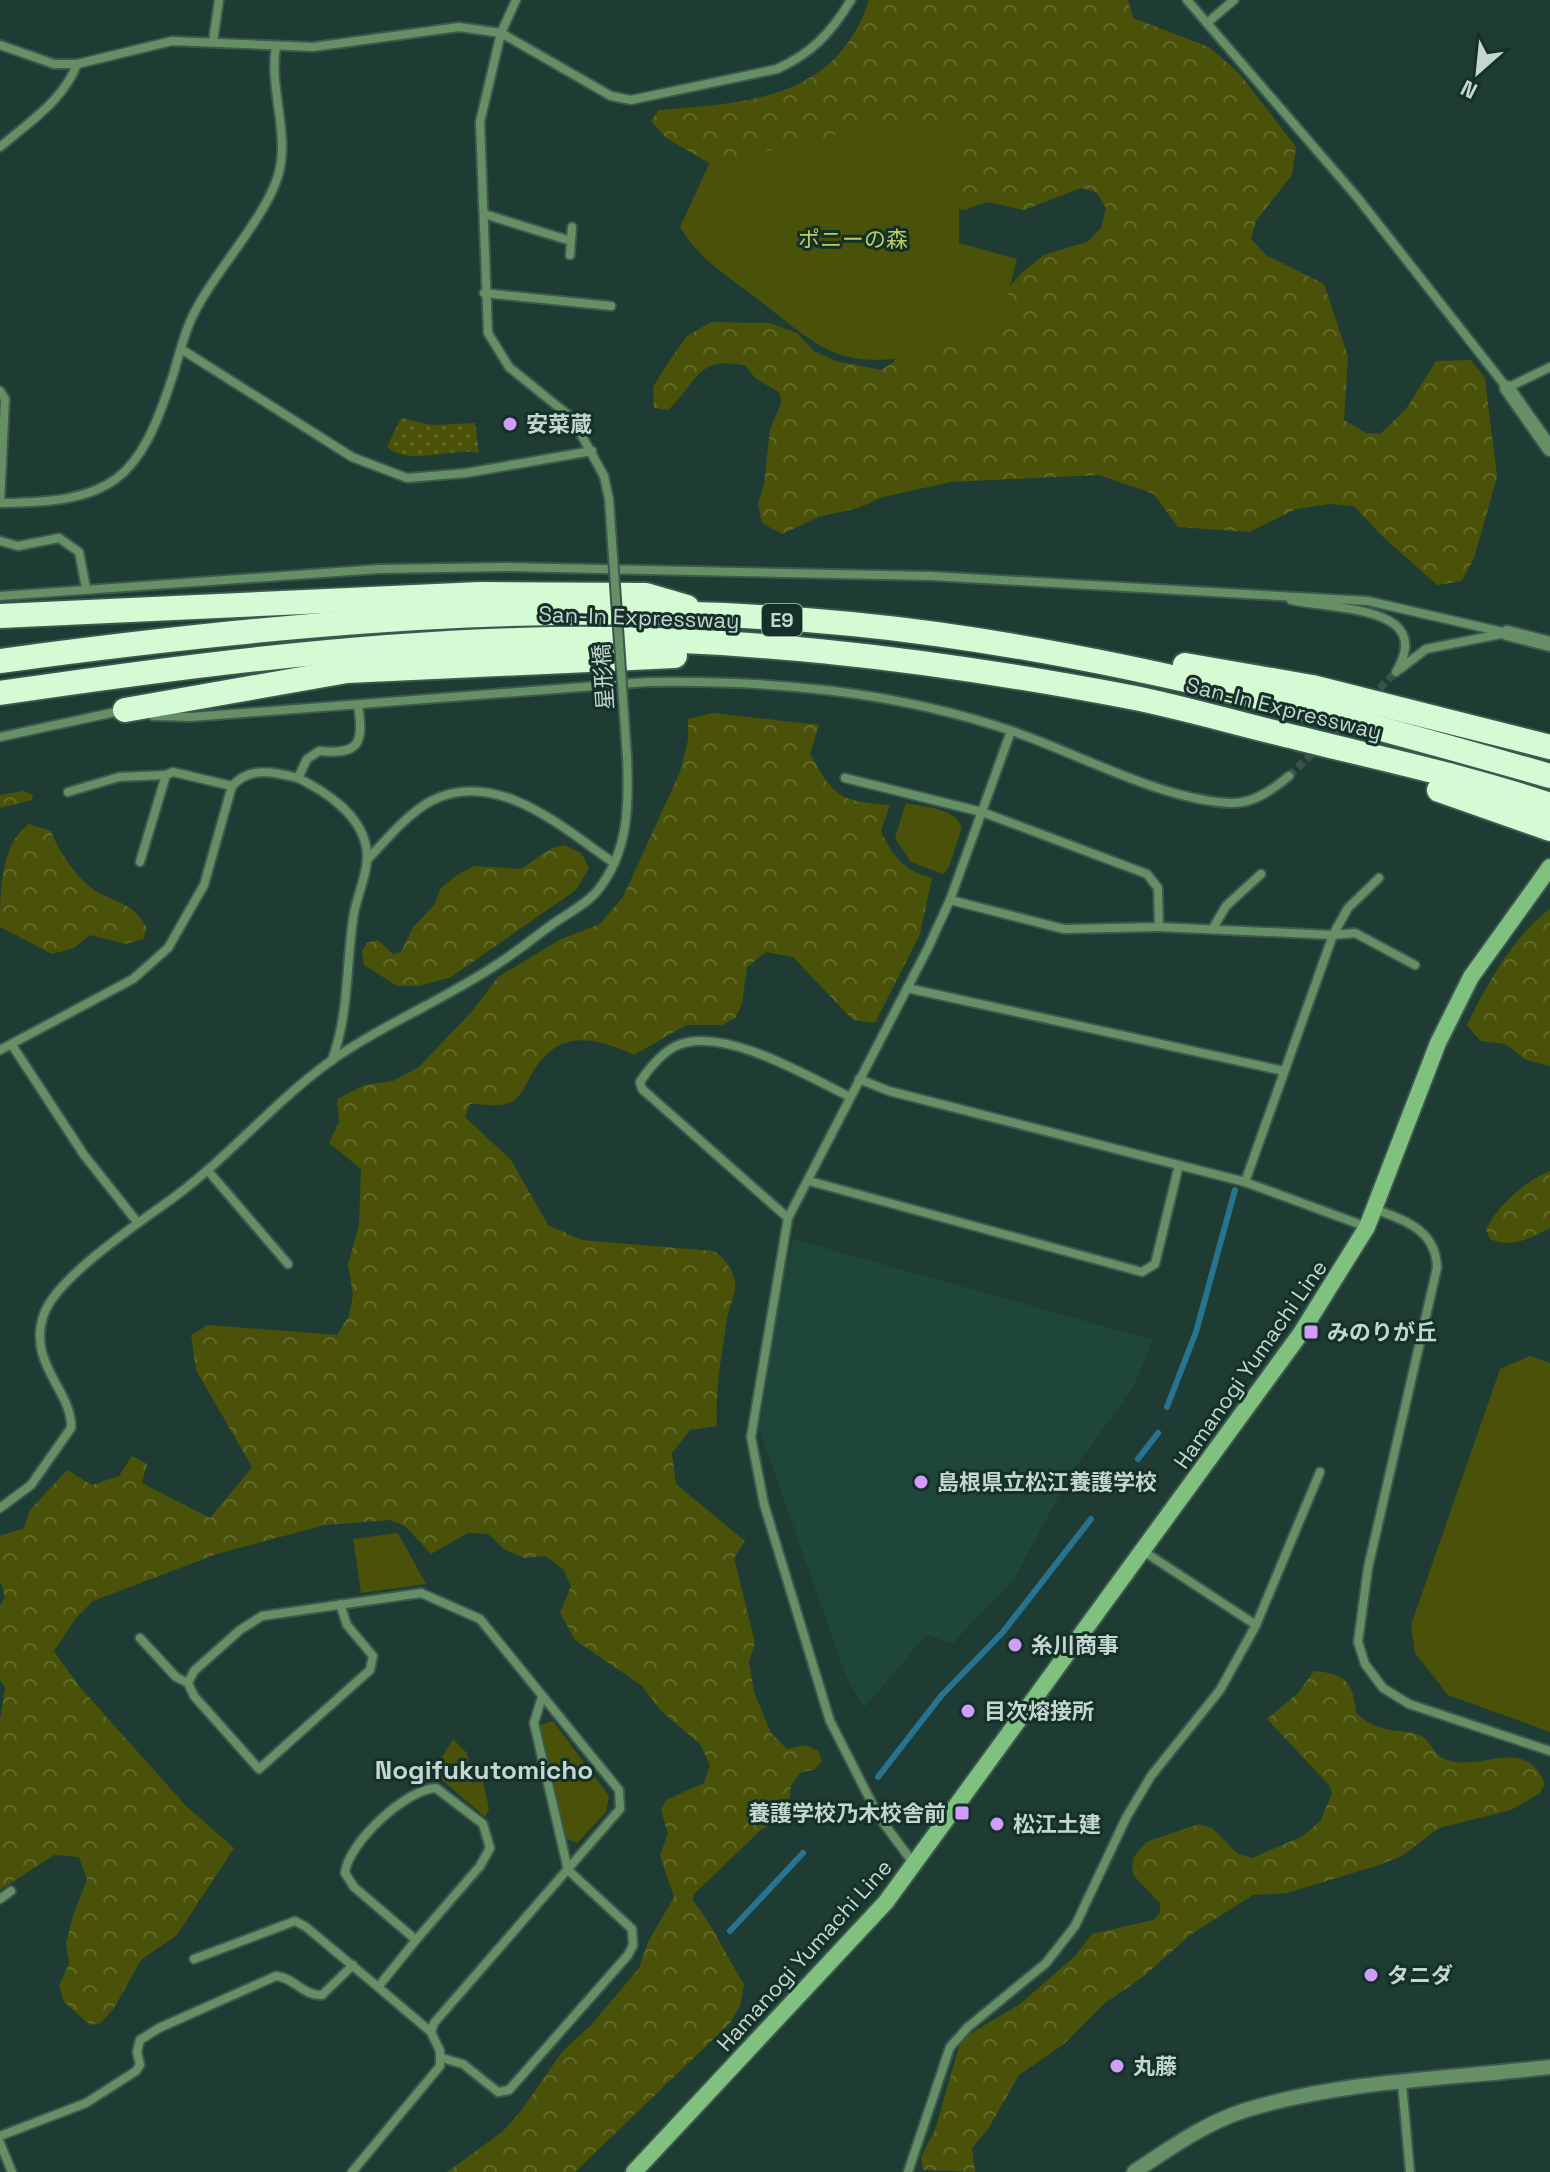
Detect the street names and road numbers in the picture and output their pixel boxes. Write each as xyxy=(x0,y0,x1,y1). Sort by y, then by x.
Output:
street label: San-In Expressway xyxy=(538,600,740,634)
road number: E9 xyxy=(762,604,802,636)
street label: 星形橋 xyxy=(587,643,619,711)
street label: San-In Expressway xyxy=(1183,670,1385,746)
street label: Hamanogi Yumachi Line xyxy=(1167,1254,1333,1474)
street label: Hamanogi Yumachi Line xyxy=(710,1853,898,2057)

